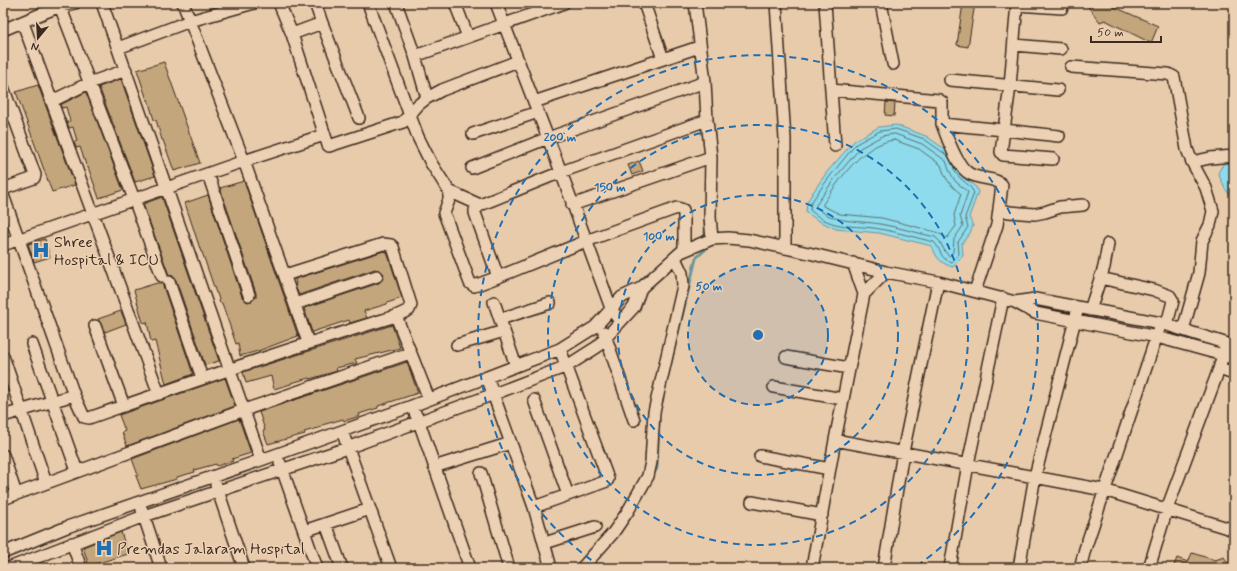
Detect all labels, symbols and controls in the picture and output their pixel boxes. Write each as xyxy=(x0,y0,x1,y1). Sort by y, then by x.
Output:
north arrow xyxy=(18,18,58,58)
scale bar xyxy=(1091,18,1161,44)
text: 50 m xyxy=(1097,25,1124,41)
text: N xyxy=(30,39,41,54)
text: 200 m xyxy=(544,130,577,146)
text: 150 m xyxy=(594,180,626,196)
text: 100 m xyxy=(643,229,676,245)
place label: Shree Hospital & ICU xyxy=(54,232,159,271)
hospital icon: Shree Hospital & ICU xyxy=(31,240,51,260)
text: 50 m xyxy=(696,279,723,295)
centre of rings xyxy=(751,328,765,342)
hospital icon: Premdas Jalaram Hospital xyxy=(94,538,114,558)
place label: Premdas Jalaram Hospital xyxy=(117,539,305,560)

